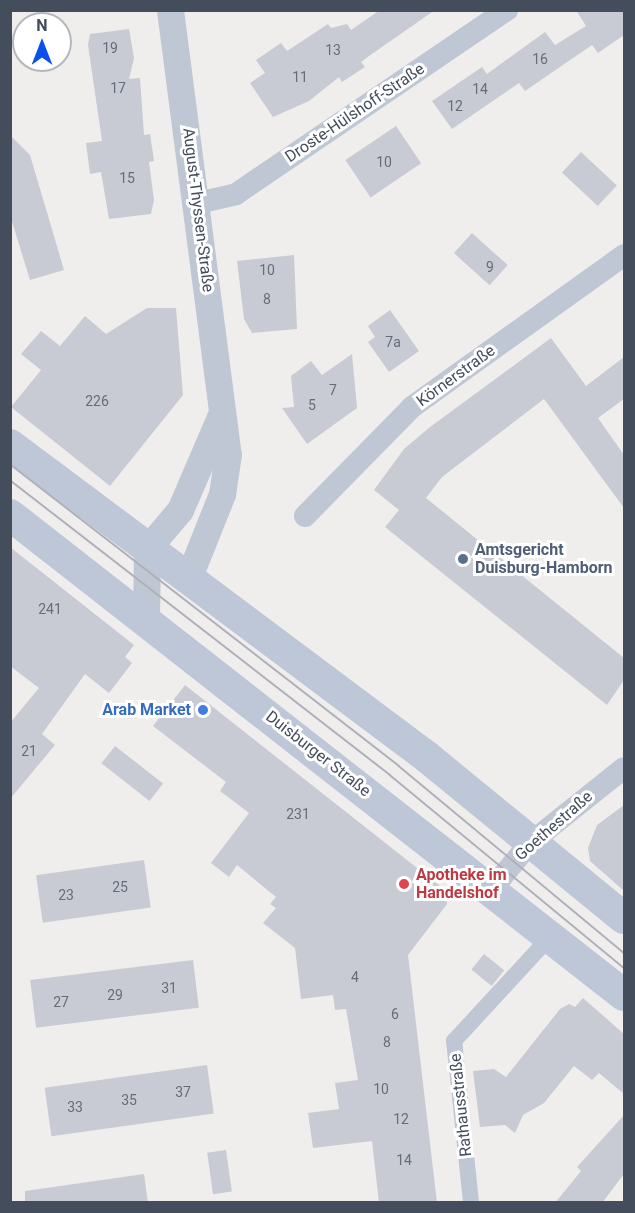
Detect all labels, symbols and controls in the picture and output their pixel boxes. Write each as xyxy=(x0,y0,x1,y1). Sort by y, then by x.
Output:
north arrow xyxy=(12,12,72,72)
text: N xyxy=(36,16,48,35)
house number: 19 xyxy=(102,40,118,56)
house number: 13 xyxy=(325,42,341,58)
house number: 16 xyxy=(532,51,548,67)
street label: Droste-Hülshoff-Straße xyxy=(282,59,428,167)
house number: 11 xyxy=(292,69,308,85)
house number: 17 xyxy=(110,80,126,96)
house number: 14 xyxy=(472,81,488,97)
house number: 12 xyxy=(447,98,463,114)
street label: August-Thyssen-Straße xyxy=(178,127,218,293)
house number: 10 xyxy=(376,154,392,170)
house number: 15 xyxy=(119,170,135,186)
house number: 9 xyxy=(486,259,494,275)
house number: 10 xyxy=(259,262,275,278)
house number: 8 xyxy=(263,291,271,307)
house number: 7a xyxy=(385,334,401,350)
street label: Körnerstraße xyxy=(413,341,499,411)
house number: 7 xyxy=(329,382,337,398)
house number: 226 xyxy=(85,393,109,409)
house number: 5 xyxy=(308,397,316,413)
place label: Amtsgericht Duisburg-Hamborn xyxy=(475,540,613,578)
marker: Amtsgericht Duisburg-Hamborn xyxy=(456,552,470,566)
house number: 241 xyxy=(38,601,62,617)
place label: Arab Market xyxy=(102,700,191,720)
marker: Arab Market xyxy=(196,703,210,717)
street label: Duisburger Straße xyxy=(262,707,374,801)
house number: 21 xyxy=(21,743,37,759)
street label: Goethestraße xyxy=(511,787,597,865)
house number: 231 xyxy=(286,806,310,822)
place label: Apotheke im Handelshof xyxy=(416,865,507,903)
marker: Apotheke im Handelshof xyxy=(397,877,411,891)
house number: 25 xyxy=(112,879,128,895)
house number: 23 xyxy=(58,887,74,903)
house number: 4 xyxy=(351,969,359,985)
house number: 31 xyxy=(161,980,177,996)
house number: 29 xyxy=(107,987,123,1003)
house number: 27 xyxy=(53,994,69,1010)
house number: 6 xyxy=(391,1006,399,1022)
house number: 8 xyxy=(383,1034,391,1050)
street label: Rathausstraße xyxy=(446,1052,476,1158)
house number: 10 xyxy=(373,1081,389,1097)
house number: 37 xyxy=(175,1084,191,1100)
house number: 35 xyxy=(121,1092,137,1108)
house number: 33 xyxy=(67,1099,83,1115)
house number: 12 xyxy=(393,1111,409,1127)
house number: 14 xyxy=(396,1152,412,1168)

